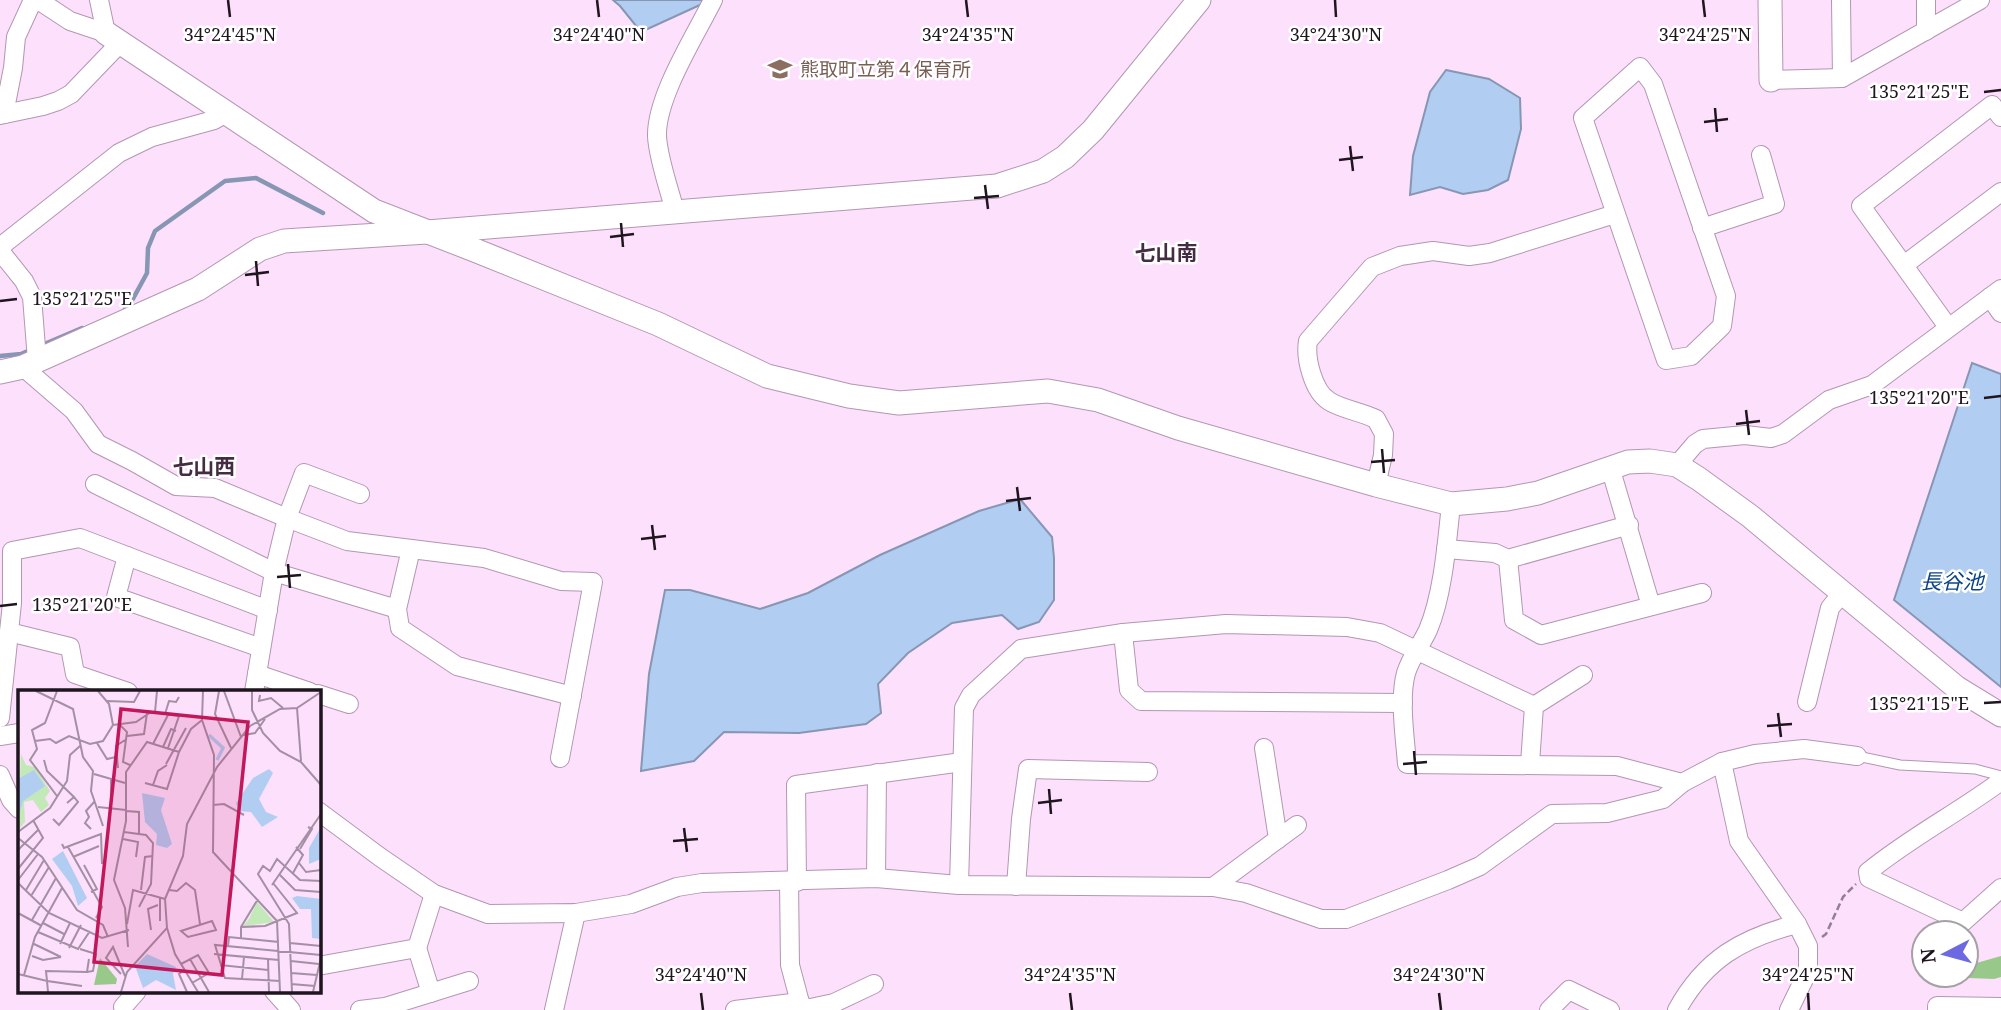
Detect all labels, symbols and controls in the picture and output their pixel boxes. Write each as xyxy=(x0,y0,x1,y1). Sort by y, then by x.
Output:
text: 34°24'45"N xyxy=(184,22,277,46)
text: 34°24'40"N xyxy=(553,22,646,46)
text: 34°24'35"N xyxy=(922,22,1015,46)
text: 34°24'30"N xyxy=(1290,22,1383,46)
text: 34°24'25"N xyxy=(1659,22,1752,46)
school or university icon: 熊取町立第４保育所 xyxy=(766,55,794,83)
place label: 熊取町立第４保育所 xyxy=(800,56,971,82)
text: 135°21'25"E xyxy=(1869,79,1969,103)
district label: 七山南 xyxy=(1135,238,1198,266)
text: 135°21'25"E xyxy=(32,286,132,310)
text: 135°21'20"E xyxy=(1869,385,1969,409)
district label: 七山西 xyxy=(173,452,236,480)
water label: 長谷池 xyxy=(1921,567,1985,595)
text: 135°21'20"E xyxy=(32,592,132,616)
inset map xyxy=(18,690,320,992)
text: 135°21'15"E xyxy=(1869,691,1969,715)
north arrow xyxy=(1910,919,1980,989)
text: N xyxy=(1914,947,1942,965)
text: 34°24'40"N xyxy=(655,962,748,986)
text: 34°24'35"N xyxy=(1024,962,1117,986)
text: 34°24'30"N xyxy=(1393,962,1486,986)
text: 34°24'25"N xyxy=(1762,962,1855,986)

